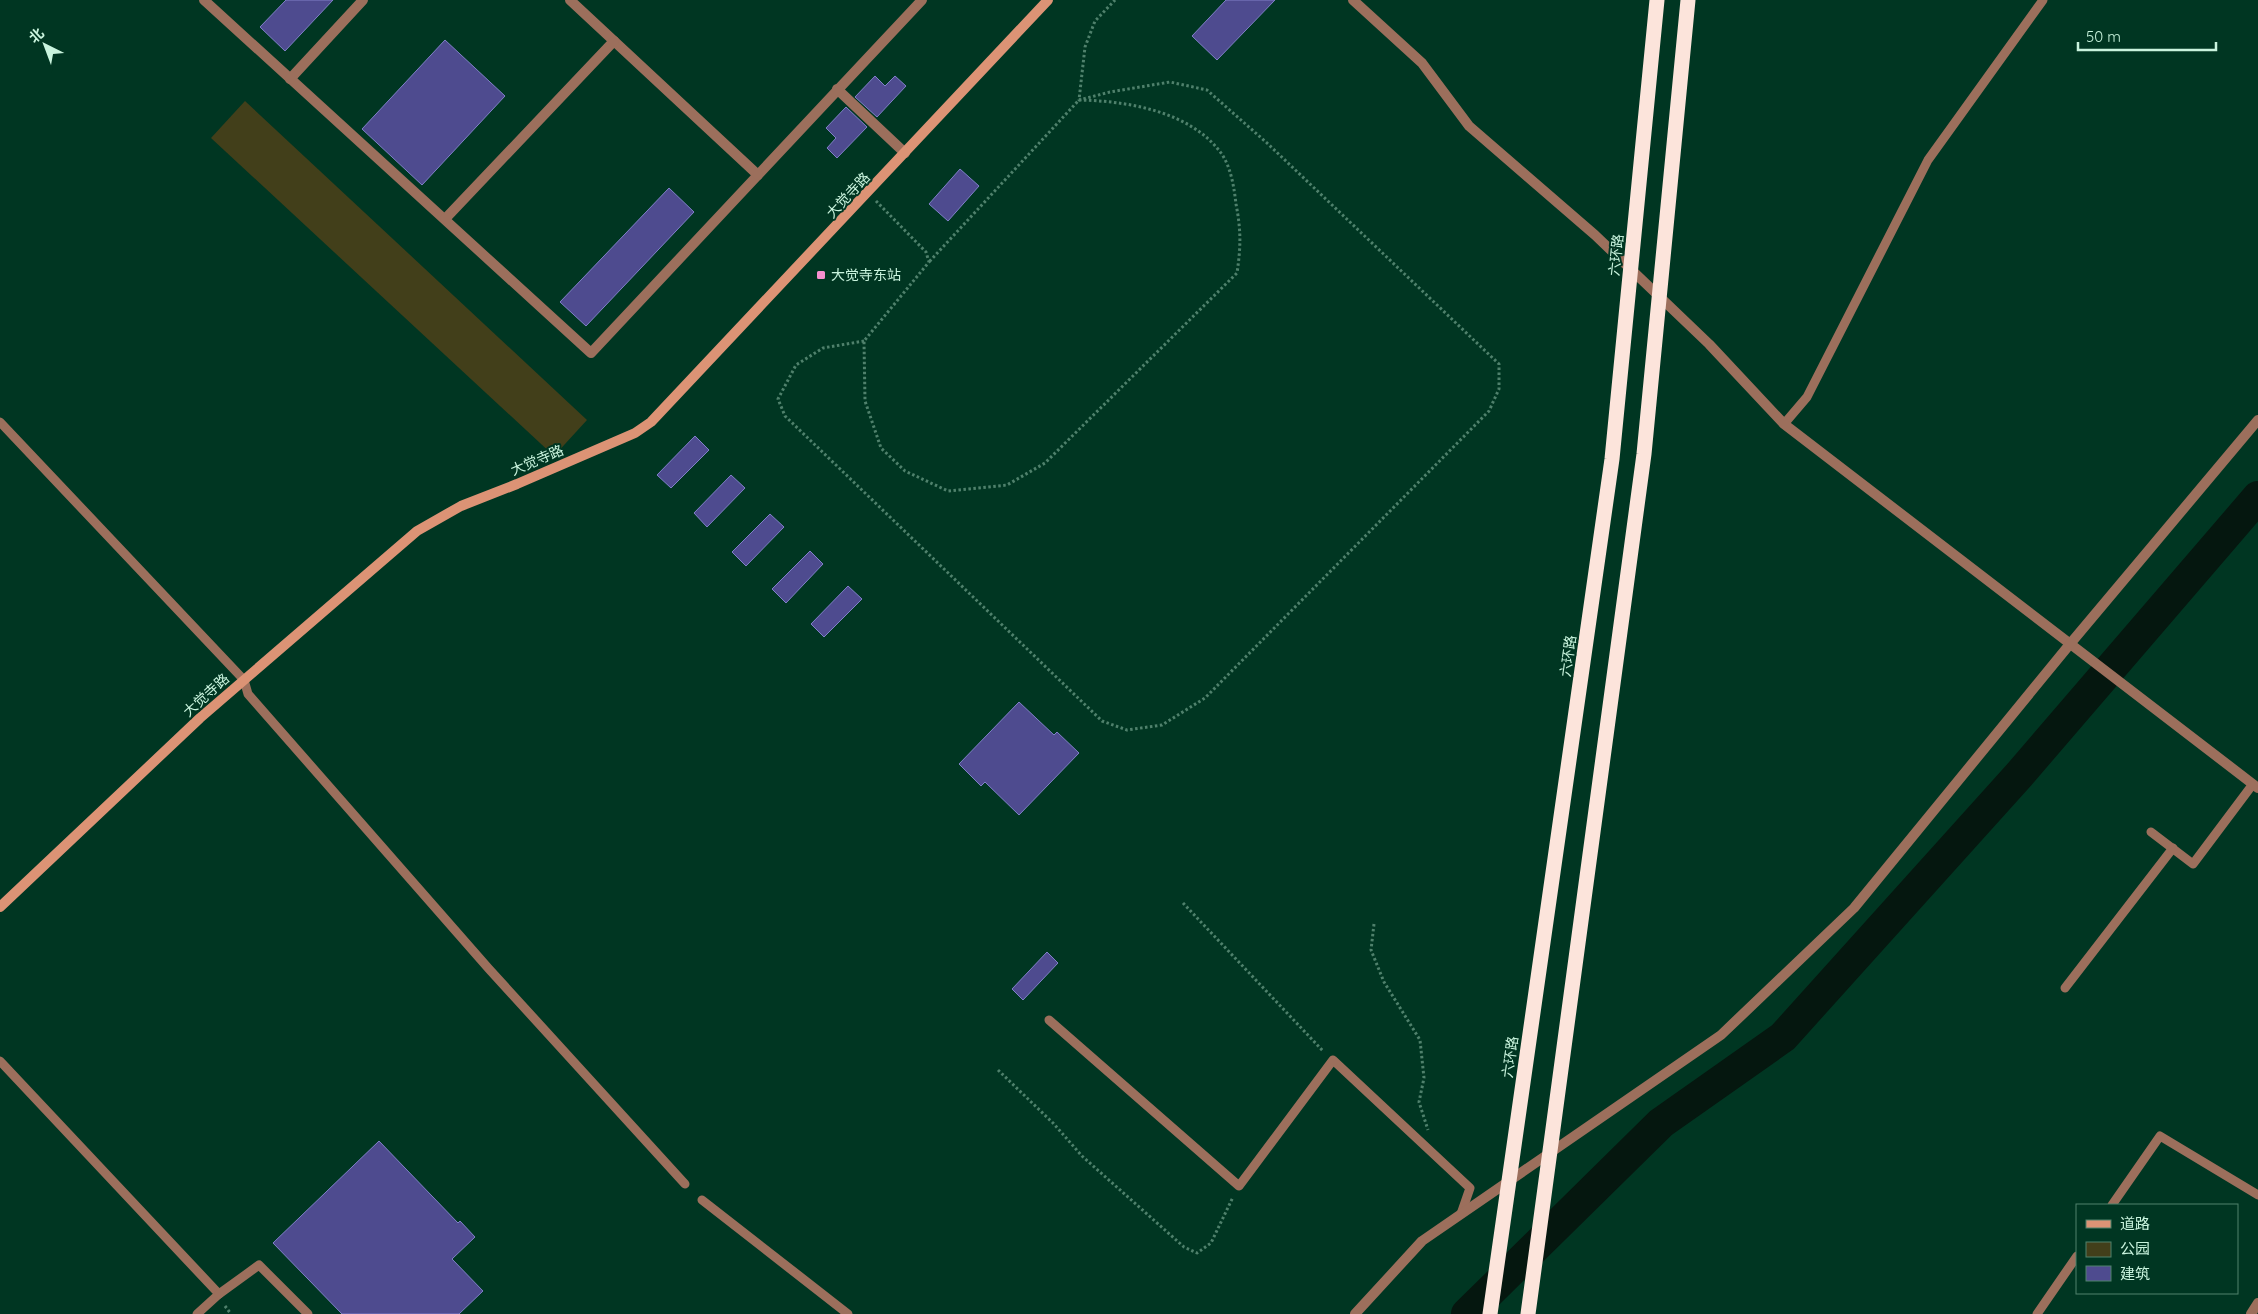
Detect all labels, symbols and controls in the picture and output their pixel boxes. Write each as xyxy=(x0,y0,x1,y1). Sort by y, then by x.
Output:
north arrow xyxy=(20,20,70,70)
scale bar xyxy=(2078,20,2216,52)
text: 北 xyxy=(25,24,48,47)
text: 50 m xyxy=(2086,27,2121,46)
street label: 大觉寺路 xyxy=(822,168,874,222)
street label: 六环路 xyxy=(1605,233,1627,277)
place label: 大觉寺东站 xyxy=(831,266,901,284)
marker: 大觉寺东站 xyxy=(815,269,827,281)
street label: 大觉寺路 xyxy=(508,441,566,479)
street label: 六环路 xyxy=(1556,634,1580,678)
street label: 大觉寺路 xyxy=(179,670,233,720)
street label: 六环路 xyxy=(1498,1035,1522,1079)
legend xyxy=(2076,1204,2238,1294)
text: 道路 xyxy=(2120,1214,2150,1233)
text: 公园 xyxy=(2120,1239,2150,1258)
text: 建筑 xyxy=(2120,1264,2150,1283)

